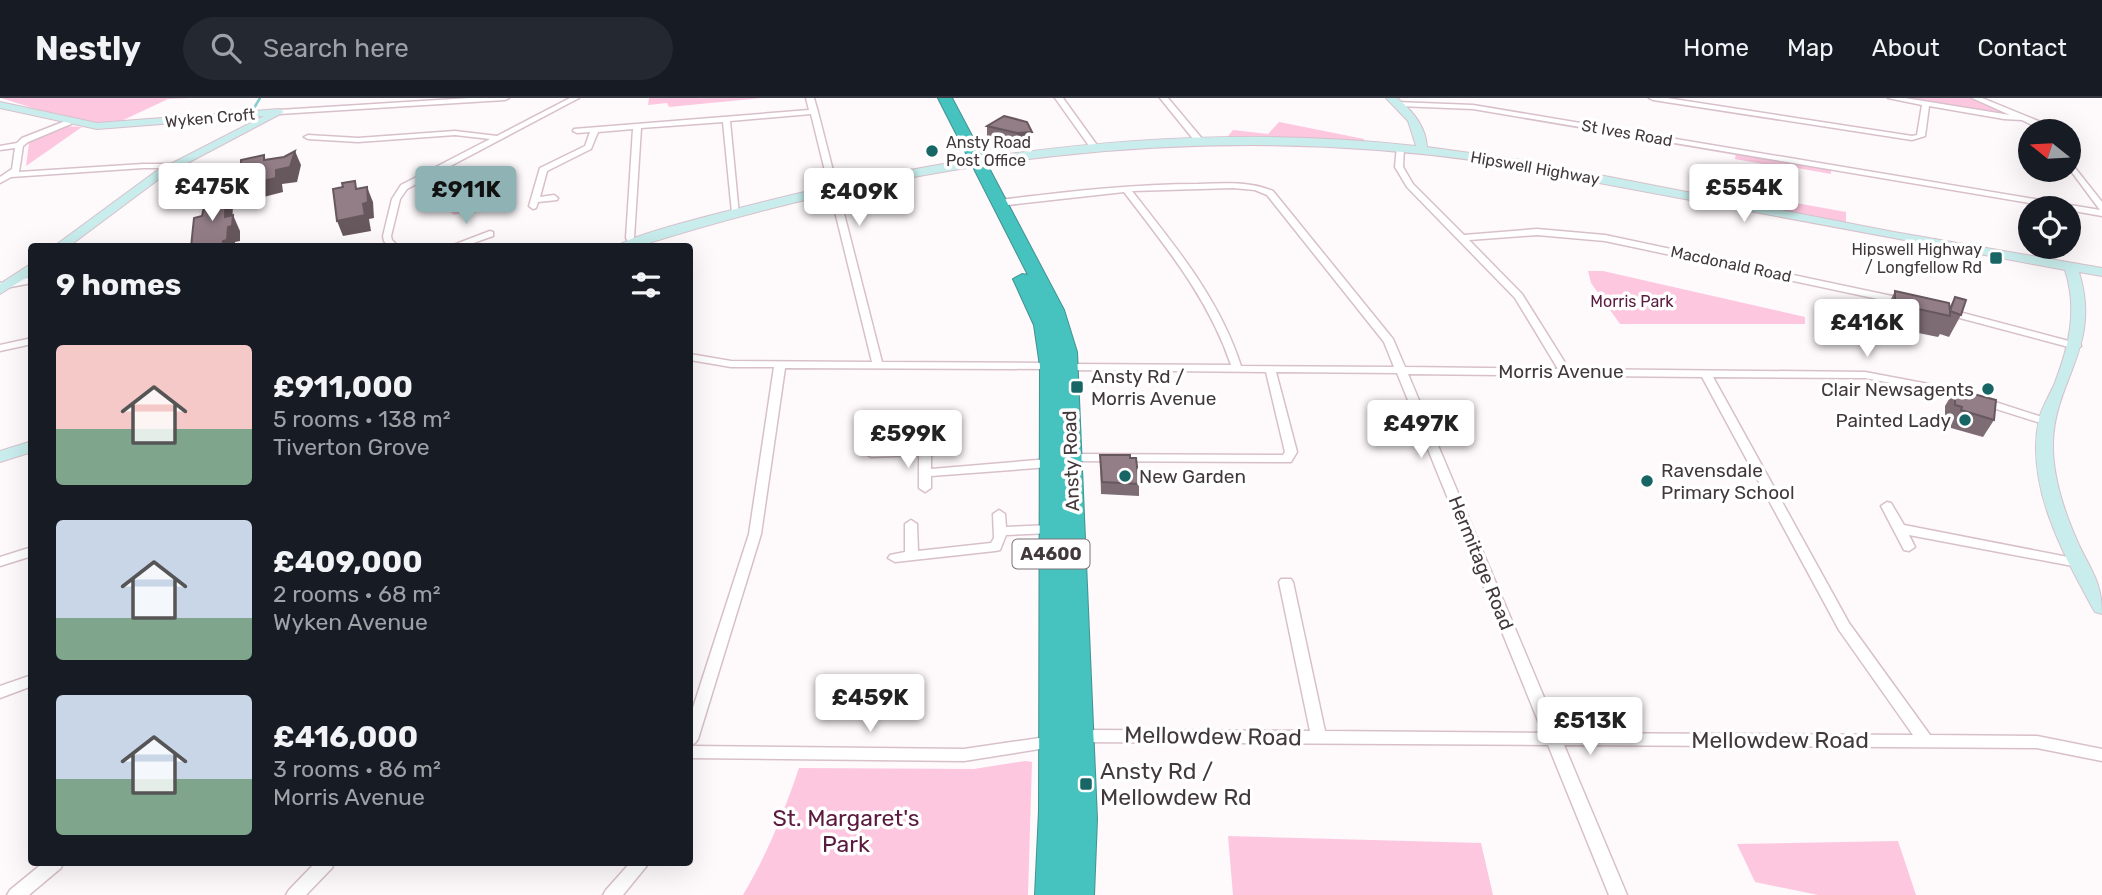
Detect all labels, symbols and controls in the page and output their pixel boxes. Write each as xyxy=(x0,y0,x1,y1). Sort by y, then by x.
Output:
search box xyxy=(183,17,673,80)
text: Nestly xyxy=(35,29,141,68)
icon: search xyxy=(207,29,245,67)
text: Search here xyxy=(263,33,409,64)
text: Home xyxy=(1683,34,1749,62)
text: Map xyxy=(1787,34,1834,62)
text: About xyxy=(1872,34,1940,62)
text: Contact xyxy=(1978,34,2067,62)
street label: Wyken Croft xyxy=(164,105,256,131)
street label: St Ives Road xyxy=(1580,116,1674,150)
north arrow xyxy=(2018,119,2081,182)
map controls xyxy=(2018,119,2081,259)
place label: Ansty Road Post Office xyxy=(946,133,1031,170)
marker: Ansty Road Post Office xyxy=(924,143,940,159)
street label: Hipswell Highway xyxy=(1469,147,1601,189)
pin: £475K xyxy=(163,164,261,223)
pin: £554K xyxy=(1695,164,1793,224)
pin: £911K xyxy=(417,166,515,226)
pin: £409K xyxy=(810,169,908,228)
text: £475K xyxy=(174,172,250,200)
text: £554K xyxy=(1705,173,1783,201)
text: £911K xyxy=(431,175,501,203)
text: £409K xyxy=(820,177,898,205)
button: locate xyxy=(2018,196,2081,259)
place label: Hipswell Highway / Longfellow Rd xyxy=(1851,240,1982,277)
street label: Macdonald Road xyxy=(1669,242,1793,286)
marker: Hipswell Highway / Longfellow Rd xyxy=(1988,250,2004,266)
icon: filters xyxy=(627,266,665,304)
text: 9 homes xyxy=(56,267,181,303)
park label: Morris Park xyxy=(1590,292,1674,311)
pin: £416K xyxy=(1818,300,1916,359)
text: £416K xyxy=(1830,308,1904,336)
street label: Morris Avenue xyxy=(1498,360,1624,383)
place label: Ansty Rd / Morris Avenue xyxy=(1091,365,1216,410)
text: £911,000 xyxy=(273,369,413,405)
icon: home xyxy=(112,373,196,457)
place label: Clair Newsagents xyxy=(1821,378,1974,401)
marker: Ansty Rd / Morris Avenue xyxy=(1069,379,1085,395)
marker: Clair Newsagents xyxy=(1980,381,1996,397)
pin: £497K xyxy=(1372,400,1470,460)
text: 5 rooms · 138 m² xyxy=(273,405,450,433)
text: £497K xyxy=(1383,409,1459,437)
place label: Painted Lady xyxy=(1836,409,1951,432)
pin: £599K xyxy=(859,410,957,470)
street label: Ansty Road xyxy=(1058,410,1084,512)
marker: Painted Lady xyxy=(1957,412,1973,428)
text: £599K xyxy=(870,419,946,447)
text: Tiverton Grove xyxy=(273,433,430,461)
place label: Ravensdale Primary School xyxy=(1661,459,1795,504)
place label: New Garden xyxy=(1139,465,1246,488)
marker: New Garden xyxy=(1117,468,1133,484)
marker: Ravensdale Primary School xyxy=(1639,473,1655,489)
street label: Hermitage Road xyxy=(1444,493,1518,633)
road number: A4600 xyxy=(1012,540,1090,568)
text: £409,000 xyxy=(273,544,423,580)
icon: home xyxy=(112,548,196,632)
text: 2 rooms · 68 m² xyxy=(273,580,441,608)
text: Wyken Avenue xyxy=(273,608,428,636)
pin: £459K xyxy=(821,674,919,734)
text: £459K xyxy=(831,683,909,711)
pin: £513K xyxy=(1541,698,1639,757)
text: £513K xyxy=(1553,706,1627,734)
text: £416,000 xyxy=(273,719,418,755)
street label: Mellowdew Road xyxy=(1124,720,1302,752)
icon: home xyxy=(112,723,196,807)
street label: Mellowdew Road xyxy=(1691,726,1869,754)
text: 3 rooms · 86 m² xyxy=(273,755,441,783)
place label: Ansty Rd / Mellowdew Rd xyxy=(1100,757,1252,811)
marker: Ansty Rd / Mellowdew Rd xyxy=(1078,776,1094,792)
text: Morris Avenue xyxy=(273,783,425,811)
park label: St. Margaret's Park xyxy=(772,804,920,858)

